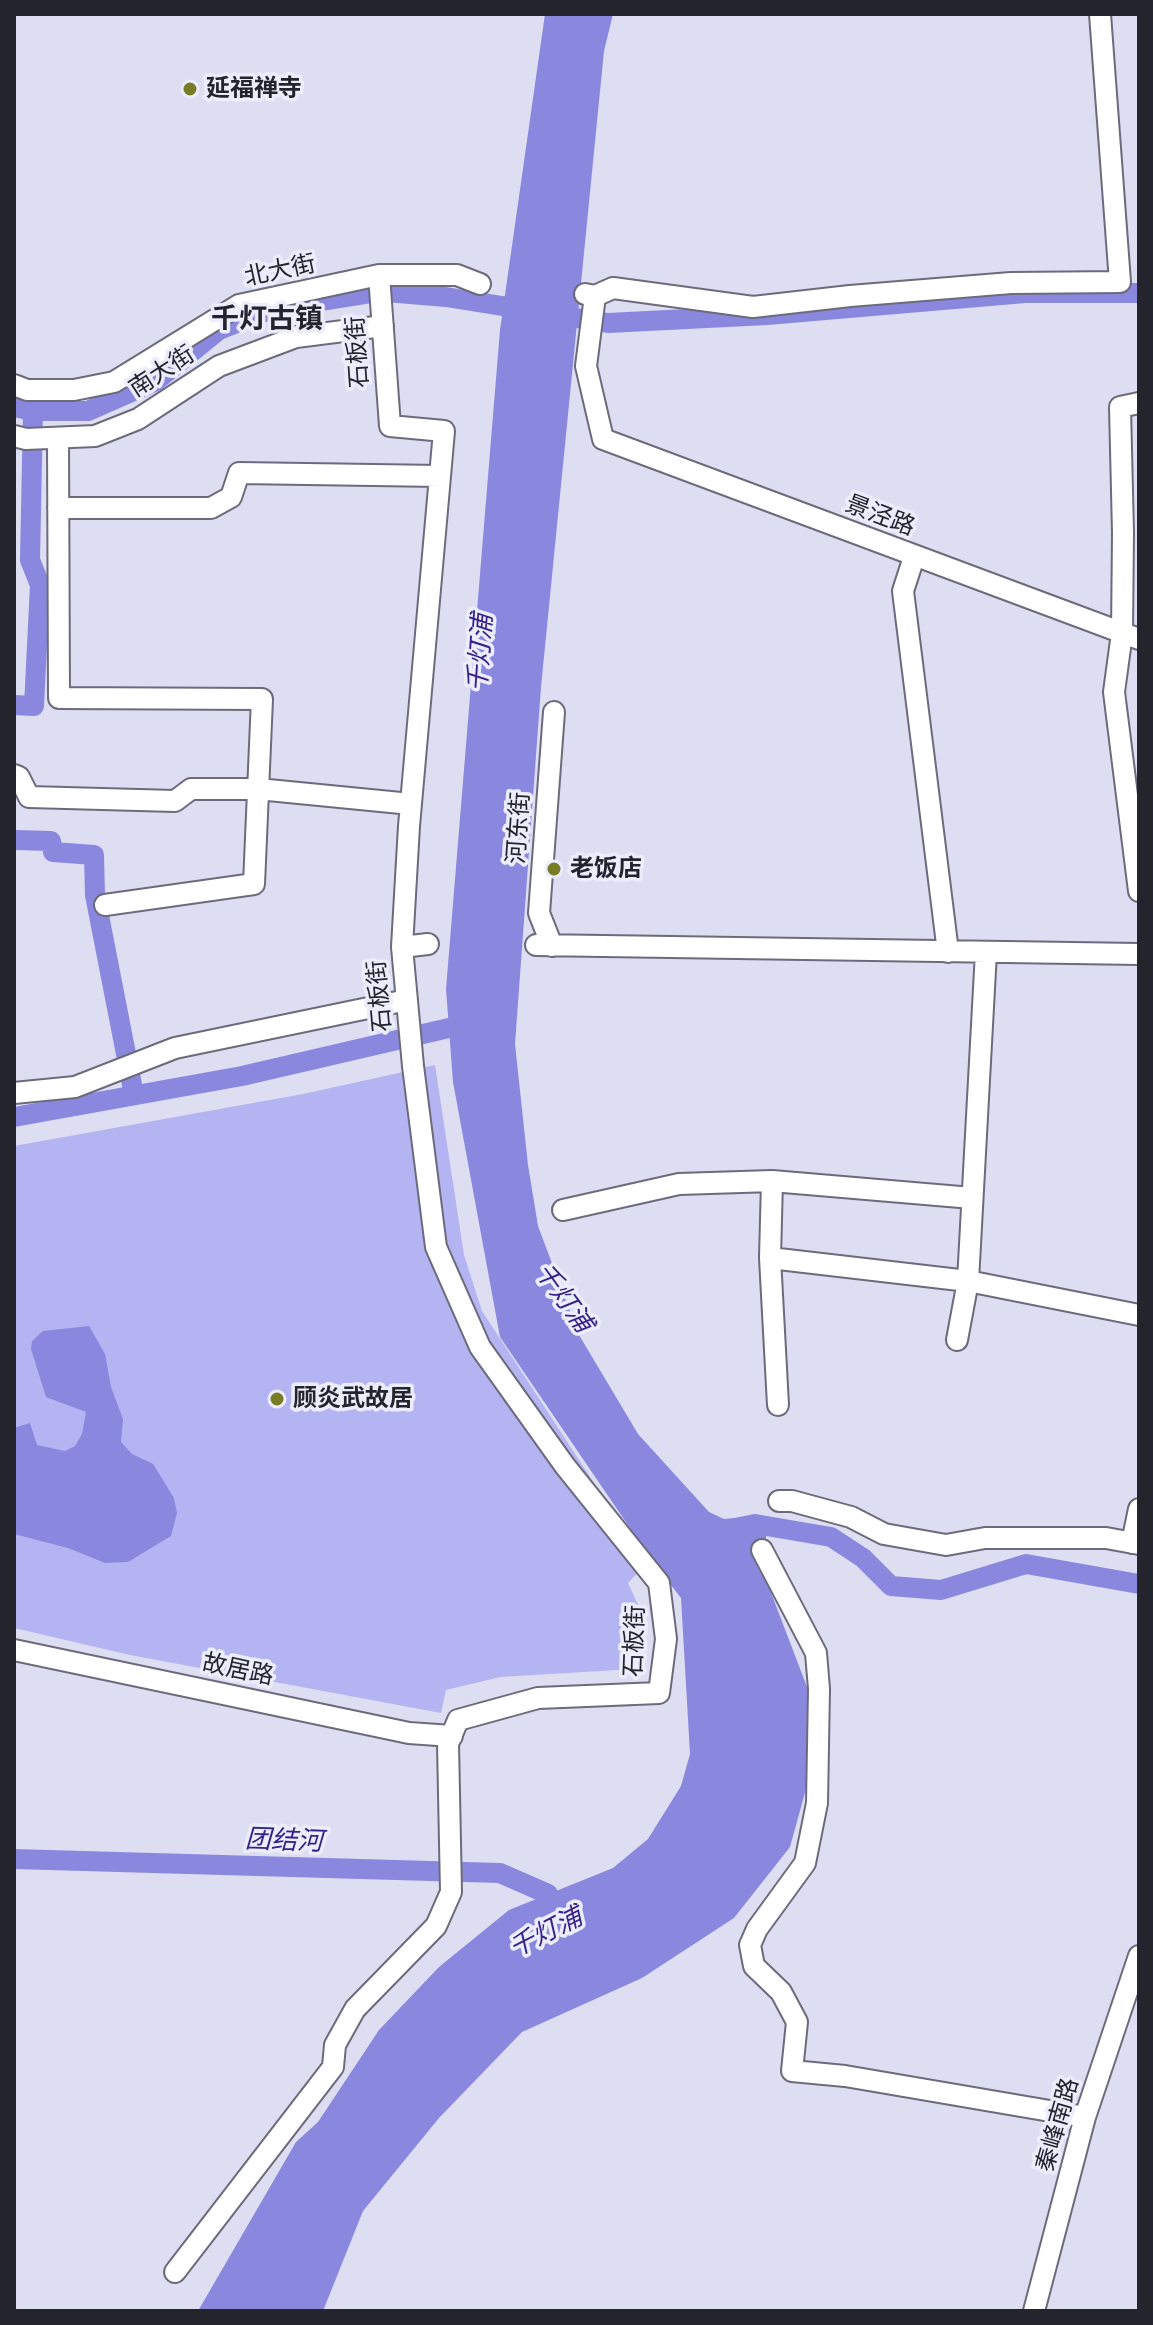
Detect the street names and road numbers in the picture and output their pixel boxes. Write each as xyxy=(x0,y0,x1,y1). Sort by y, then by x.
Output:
street label: 北大街 xyxy=(242,249,318,293)
street label: 石板街 xyxy=(341,315,375,389)
street label: 南大街 xyxy=(124,340,200,404)
street label: 景泾路 xyxy=(841,490,919,542)
street label: 河东街 xyxy=(502,791,536,865)
street label: 石板街 xyxy=(363,959,397,1033)
street label: 石板街 xyxy=(619,1605,651,1677)
street label: 故居路 xyxy=(200,1648,276,1692)
street label: 秦峰南路 xyxy=(1031,2075,1085,2175)

